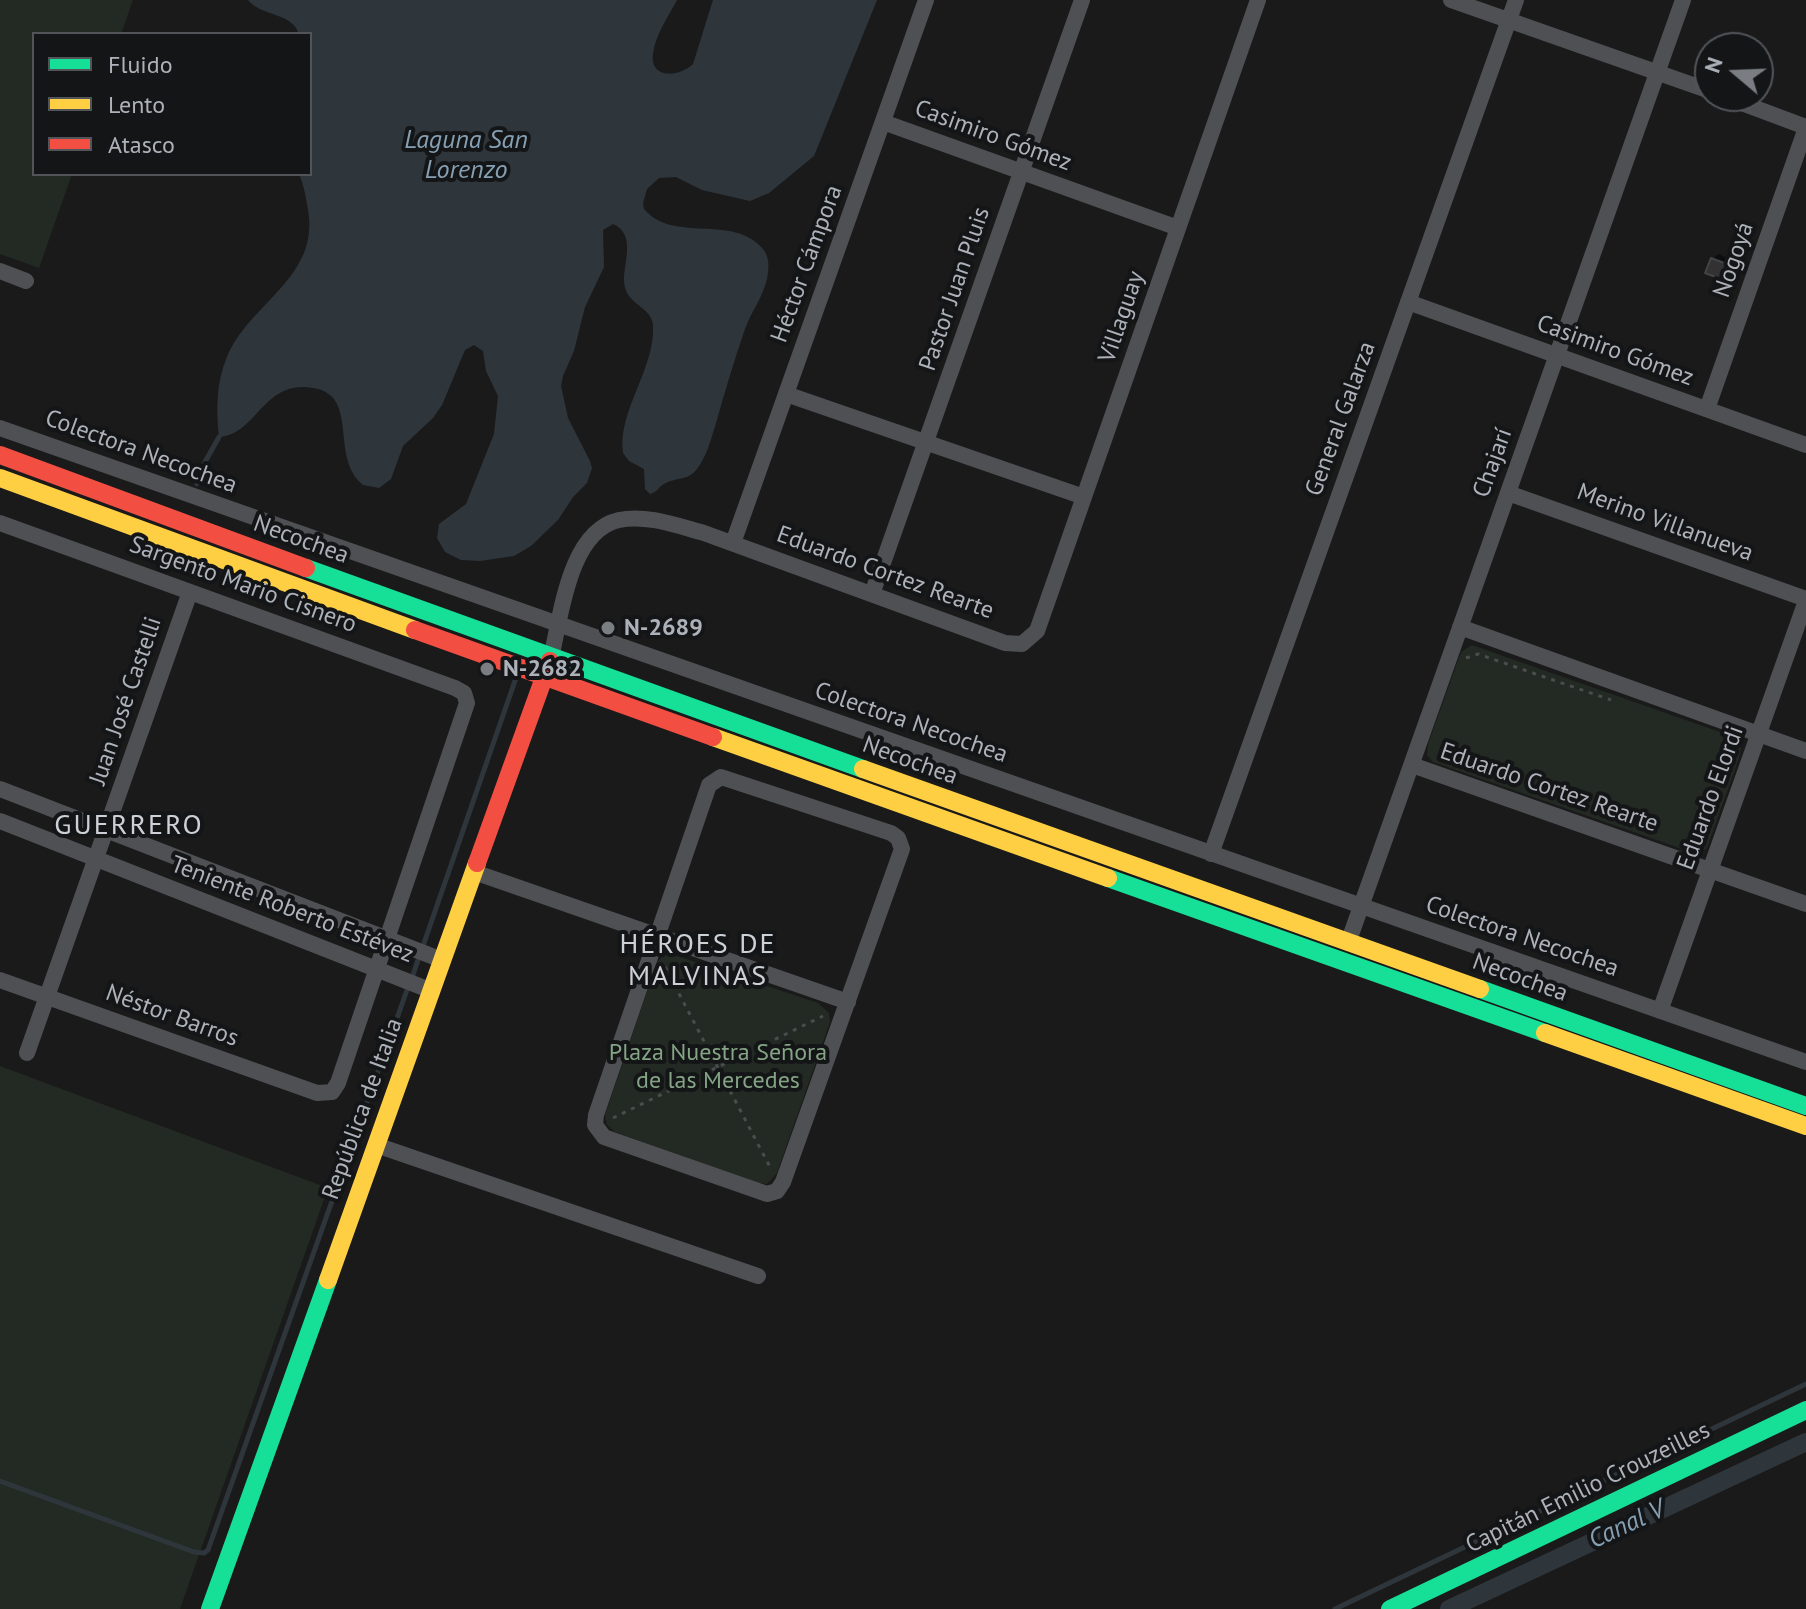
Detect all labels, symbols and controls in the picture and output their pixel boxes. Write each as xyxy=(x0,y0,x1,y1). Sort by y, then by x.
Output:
legend xyxy=(32,32,312,176)
north arrow xyxy=(1694,32,1774,112)
text: Fluido xyxy=(108,49,173,80)
text: N xyxy=(1698,53,1729,76)
text: Lento xyxy=(108,89,165,120)
street label: Casimiro Gómez xyxy=(911,94,1075,178)
water label: Laguna San Lorenzo xyxy=(404,125,528,186)
text: Atasco xyxy=(108,129,175,160)
street label: Héctor Cámpora xyxy=(765,181,849,347)
street label: Pastor Juan Pluis xyxy=(914,203,996,375)
street label: Nogoyá xyxy=(1708,219,1760,301)
street label: Villaguay xyxy=(1093,267,1151,367)
street label: Casimiro Gómez xyxy=(1533,309,1697,393)
street label: General Galarza xyxy=(1300,338,1382,500)
street label: Colectora Necochea xyxy=(41,404,241,500)
street label: Chajarí xyxy=(1467,424,1519,502)
street label: Merino Villanueva xyxy=(1573,478,1757,568)
street label: Necochea xyxy=(249,509,353,571)
street label: Eduardo Cortez Rearte xyxy=(773,520,997,626)
street label: Sargento Mario Cisnero xyxy=(126,531,360,639)
street label: Juan José Castelli xyxy=(84,613,168,789)
place label: N-2689 xyxy=(624,614,703,642)
marker: N-2689 xyxy=(599,619,617,637)
place label: N-2682 xyxy=(503,655,582,683)
marker: N-2682 xyxy=(478,660,496,678)
street label: Colectora Necochea xyxy=(811,677,1011,769)
street label: Eduardo Elordi xyxy=(1672,722,1750,874)
street label: Necochea xyxy=(858,730,962,792)
street label: Eduardo Cortez Rearte xyxy=(1436,737,1662,839)
district label: GUERRERO xyxy=(54,809,204,843)
street label: Teniente Roberto Estévez xyxy=(167,850,417,970)
street label: Colectora Necochea xyxy=(1422,891,1622,983)
district label: HÉROES DE MALVINAS xyxy=(619,928,777,994)
street label: Necochea xyxy=(1468,947,1572,1009)
street label: Néstor Barros xyxy=(102,979,242,1053)
street label: República de Italia xyxy=(317,1014,409,1204)
park label: Plaza Nuestra Señora de las Mercedes xyxy=(609,1039,827,1095)
street label: Capitán Emilio Crouzeilles xyxy=(1461,1416,1715,1560)
water label: Canal V xyxy=(1584,1494,1670,1556)

